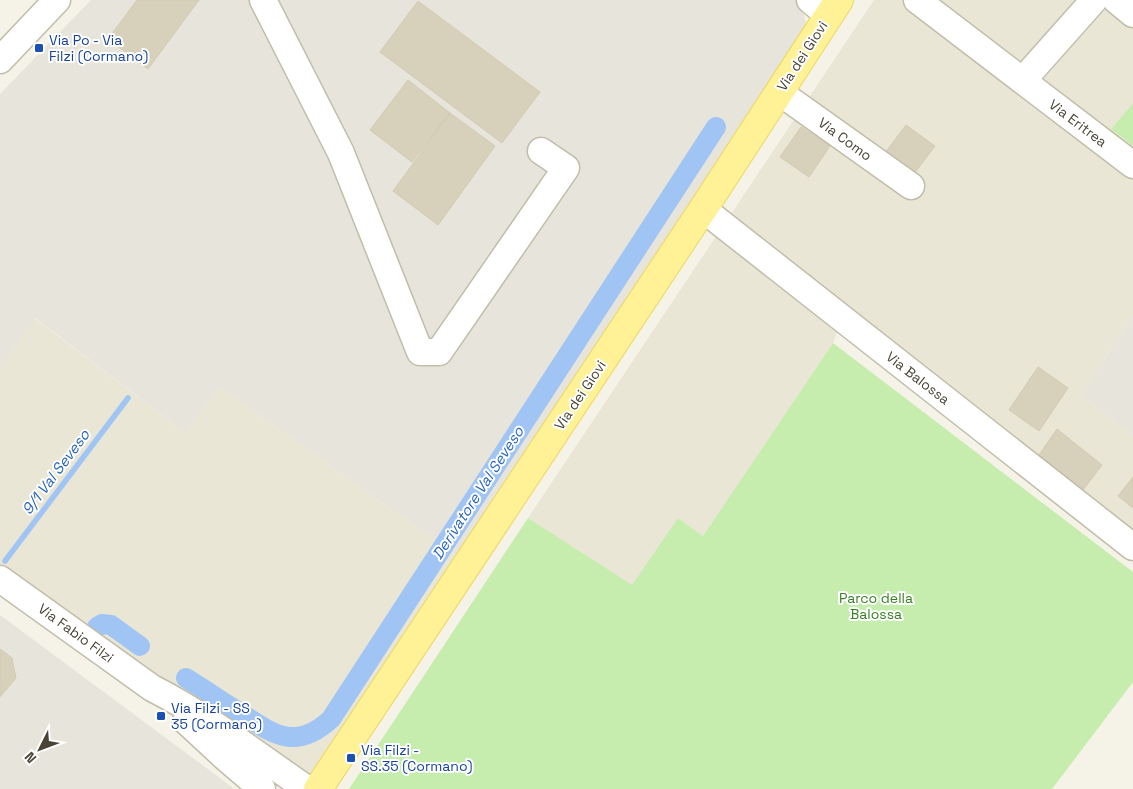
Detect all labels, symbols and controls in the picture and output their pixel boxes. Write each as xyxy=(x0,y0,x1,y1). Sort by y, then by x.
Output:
street label: Via dei Giovi xyxy=(773,18,831,94)
place label: Via Po - Via Filzi (Cormano) xyxy=(49,31,148,65)
marker: Via Po - Via Filzi (Cormano) xyxy=(33,42,45,54)
street label: Via Eritrea xyxy=(1045,95,1111,151)
street label: Via Como xyxy=(815,113,875,165)
street label: Via Balossa xyxy=(883,348,953,408)
street label: Via dei Giovi xyxy=(550,357,610,433)
water label: Derivatore Val Seveso xyxy=(428,422,528,563)
water label: 9/1 Val Seveso xyxy=(18,425,94,518)
park label: Parco della Balossa xyxy=(839,589,913,623)
street label: Via Fabio Filzi xyxy=(35,600,117,666)
place label: Via Filzi - SS 35 (Cormano) xyxy=(171,699,262,733)
marker: Via Filzi - SS 35 (Cormano) xyxy=(155,710,167,722)
north arrow xyxy=(15,724,65,774)
place label: Via Filzi - SS.35 (Cormano) xyxy=(361,741,473,775)
text: N xyxy=(21,748,40,767)
marker: Via Filzi - SS.35 (Cormano) xyxy=(345,752,357,764)

